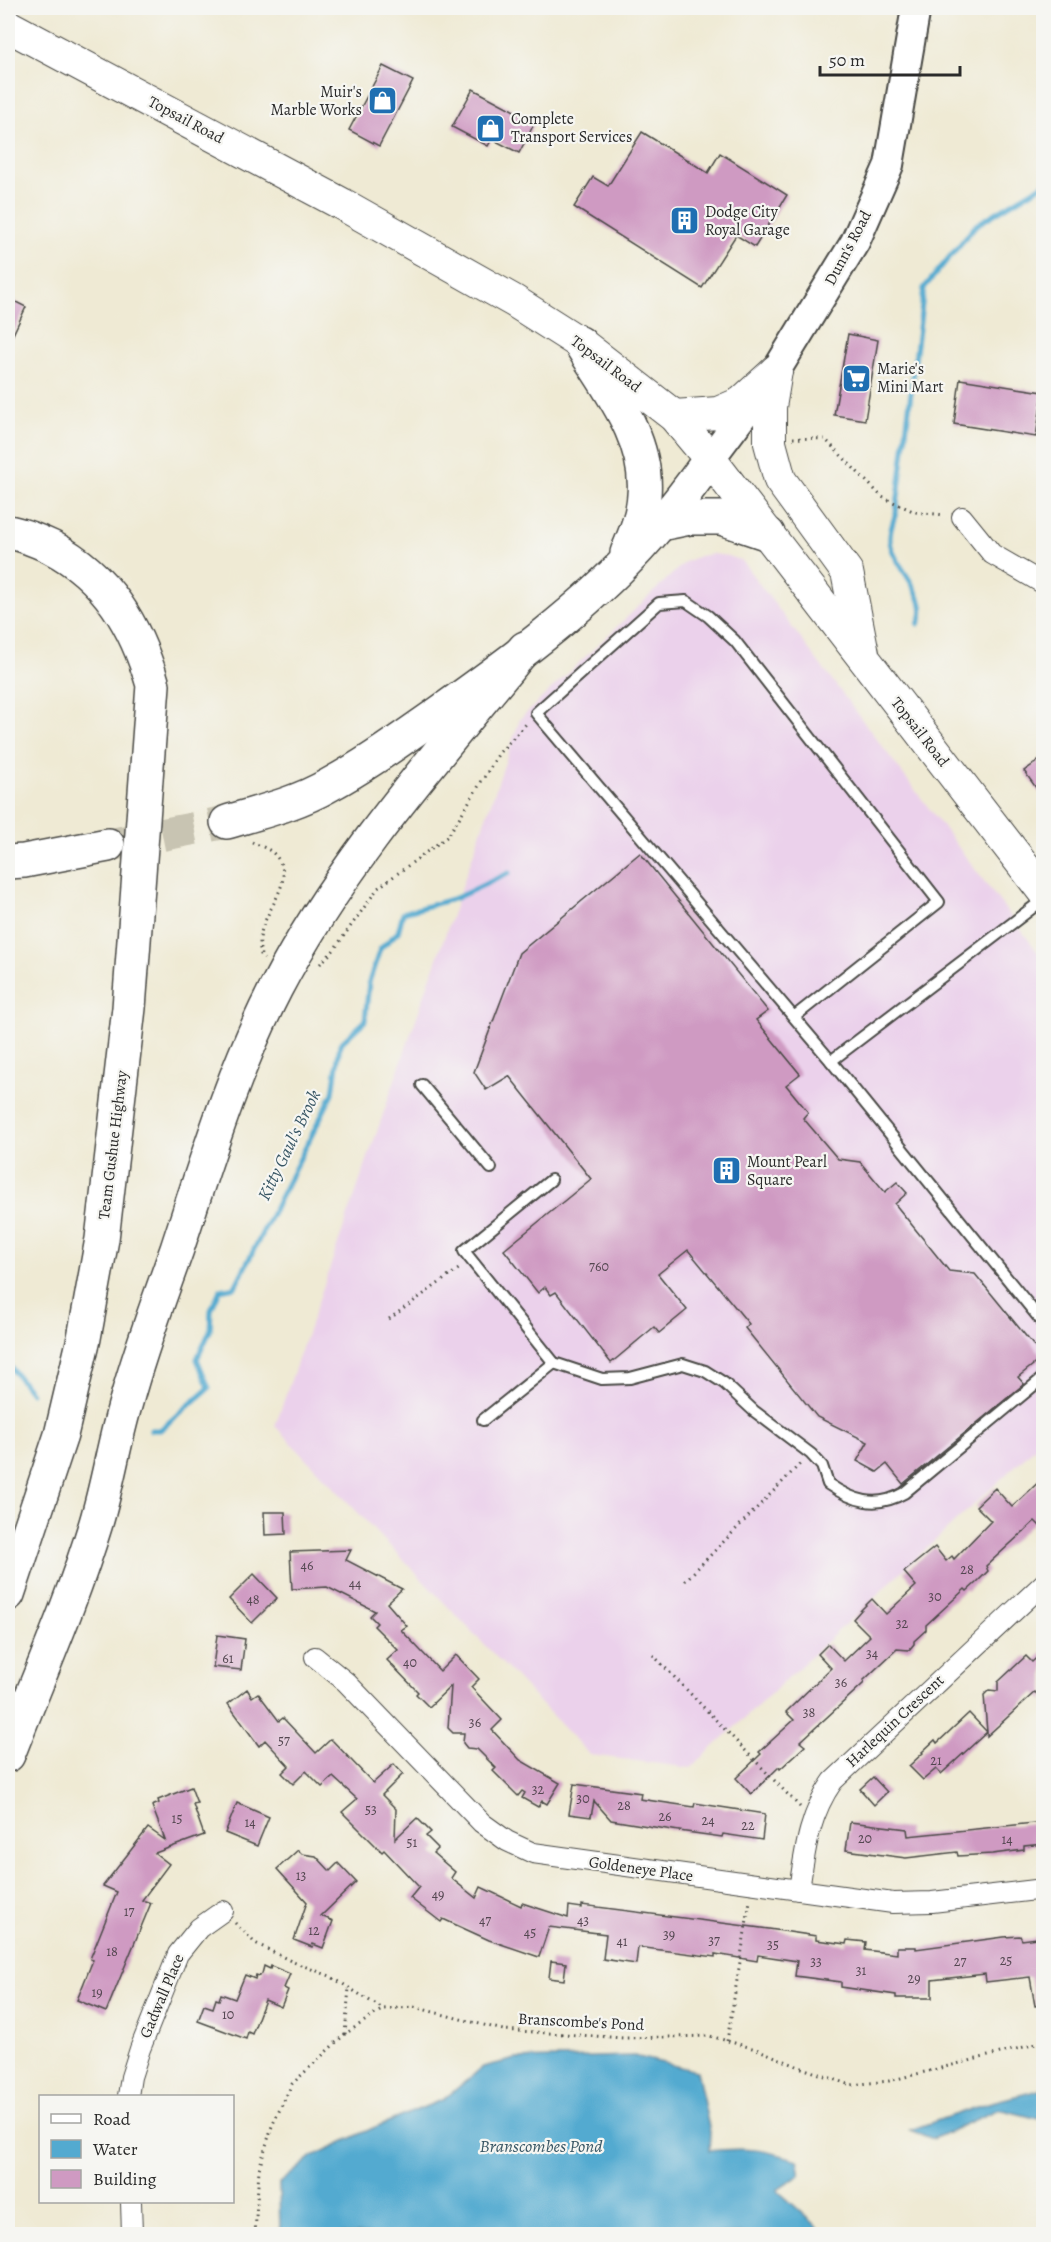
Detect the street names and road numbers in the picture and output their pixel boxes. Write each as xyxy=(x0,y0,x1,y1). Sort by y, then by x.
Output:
street label: Topsail Road xyxy=(144,91,228,149)
street label: Dunn's Road xyxy=(819,206,877,289)
street label: Topsail Road xyxy=(566,330,646,398)
street label: Topsail Road xyxy=(886,693,954,772)
street label: Team Gushue Highway xyxy=(93,1068,133,1221)
street label: Harlequin Crescent xyxy=(841,1670,949,1772)
street label: Goldeneye Place xyxy=(587,1851,695,1887)
street label: Gadwall Place xyxy=(134,1950,190,2042)
street label: Branscombe's Pond xyxy=(517,2008,645,2036)

